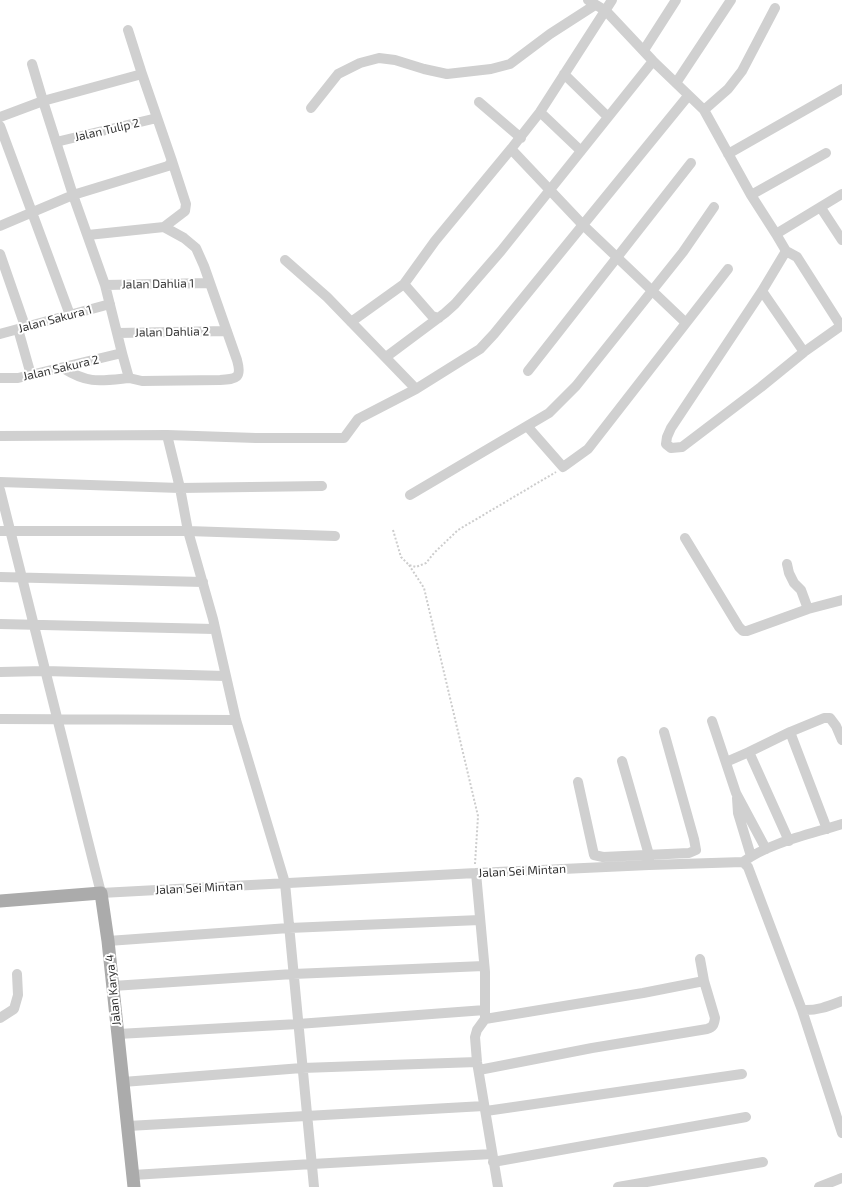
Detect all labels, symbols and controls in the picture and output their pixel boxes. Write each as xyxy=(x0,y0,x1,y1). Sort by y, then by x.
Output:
street label: Jalan Tulip 2 xyxy=(73,116,141,144)
street label: Jalan Dahlia 1 xyxy=(122,276,194,292)
street label: Jalan Sakura 1 xyxy=(17,302,93,336)
street label: Jalan Dahlia 2 xyxy=(135,324,209,340)
street label: Jalan Sakura 2 xyxy=(22,352,100,384)
street label: Jalan Sei Mintan xyxy=(478,862,566,880)
street label: Jalan Sei Mintan xyxy=(155,879,243,897)
street label: Jalan Karya 4 xyxy=(102,953,124,1027)

